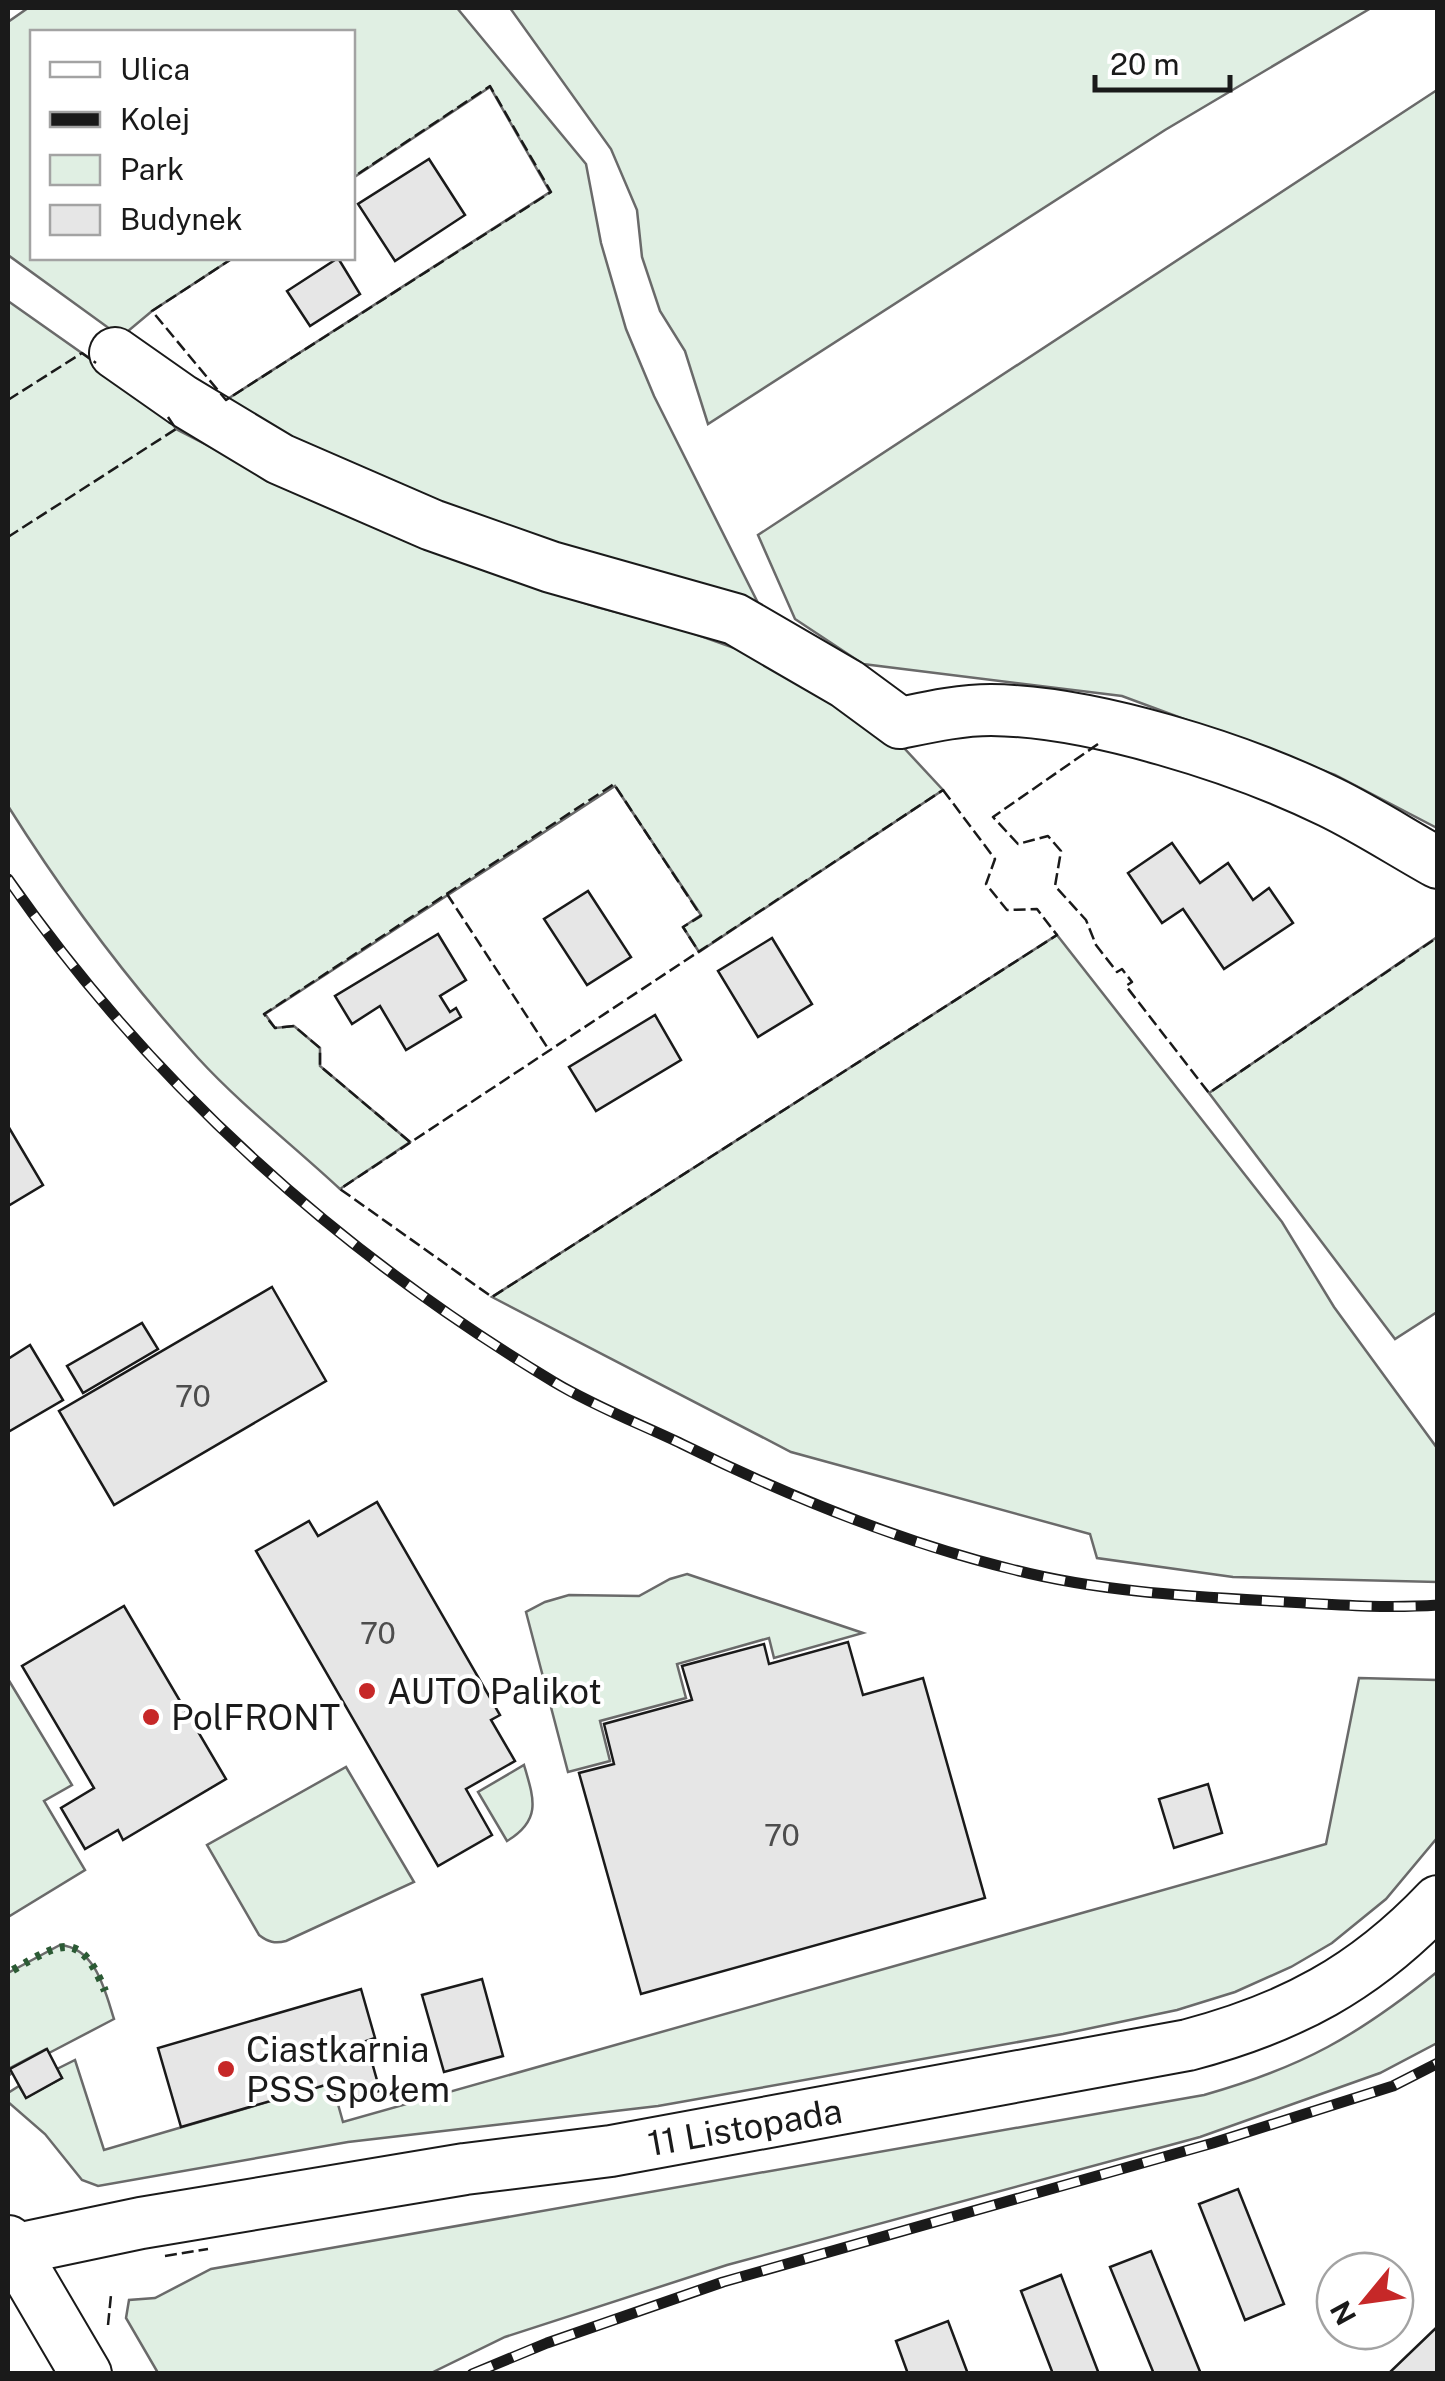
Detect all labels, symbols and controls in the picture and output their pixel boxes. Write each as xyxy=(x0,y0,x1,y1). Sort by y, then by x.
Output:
legend xyxy=(30,30,355,260)
scale bar xyxy=(1095,30,1230,92)
text: 20 m xyxy=(1110,46,1179,82)
text: Ulica xyxy=(120,51,190,87)
text: Kolej xyxy=(120,101,190,137)
text: Park xyxy=(120,151,184,187)
text: Budynek xyxy=(120,201,243,237)
house number: 70 xyxy=(175,1378,211,1414)
house number: 70 xyxy=(360,1615,396,1651)
place label: AUTO Palikot xyxy=(387,1671,602,1712)
marker: AUTO Palikot xyxy=(356,1680,378,1702)
place label: PolFRONT xyxy=(171,1697,340,1738)
marker: PolFRONT xyxy=(140,1706,162,1728)
house number: 70 xyxy=(764,1817,800,1853)
place label: Ciastkarnia PSS Społem xyxy=(246,2029,450,2110)
marker: Ciastkarnia PSS Społem xyxy=(215,2058,237,2080)
street label: 11 Listopada xyxy=(645,2090,845,2164)
north arrow xyxy=(1315,2251,1415,2351)
text: N xyxy=(1323,2296,1362,2331)

